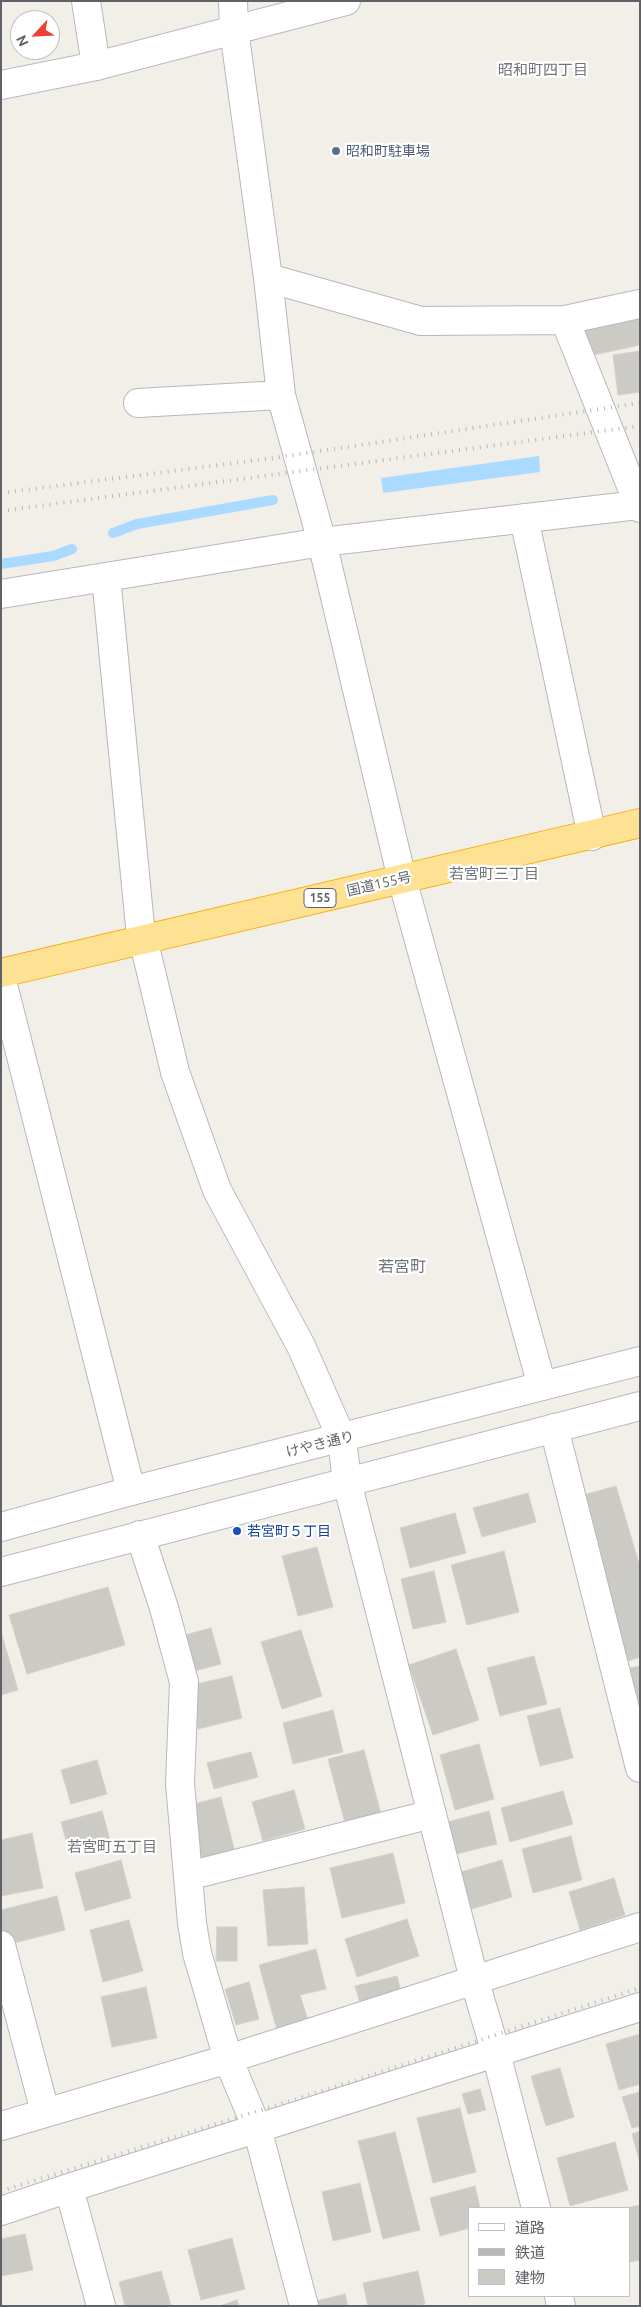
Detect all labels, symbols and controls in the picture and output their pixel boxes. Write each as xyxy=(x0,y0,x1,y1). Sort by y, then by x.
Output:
north arrow xyxy=(10,10,60,60)
text: N xyxy=(13,33,32,49)
district label: 昭和町四丁目 xyxy=(498,61,588,79)
place label: 昭和町駐車場 xyxy=(346,143,430,159)
marker: 昭和町駐車場 xyxy=(330,145,342,157)
district label: 若宮町三丁目 xyxy=(449,865,539,883)
street label: 国道155号 xyxy=(345,868,413,900)
road number: 155 xyxy=(304,888,336,908)
district label: 若宮町 xyxy=(378,1257,426,1277)
street label: けやき通り xyxy=(284,1427,356,1461)
place label: 若宮町５丁目 xyxy=(247,1523,331,1539)
marker: 若宮町５丁目 xyxy=(231,1525,243,1537)
district label: 若宮町五丁目 xyxy=(67,1838,157,1856)
legend xyxy=(468,2207,631,2297)
text: 道路 xyxy=(515,2219,545,2236)
text: 鉄道 xyxy=(515,2244,545,2261)
text: 建物 xyxy=(515,2269,545,2286)

